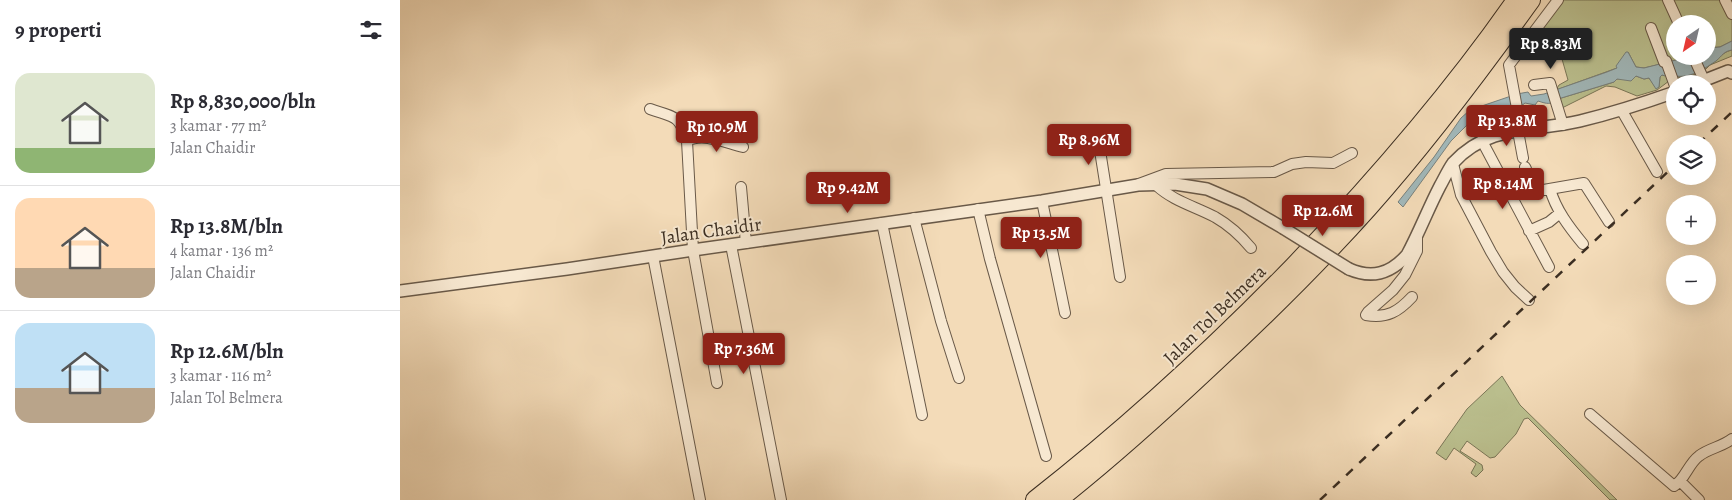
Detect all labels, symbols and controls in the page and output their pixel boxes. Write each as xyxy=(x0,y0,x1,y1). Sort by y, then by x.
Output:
north arrow xyxy=(1666,15,1716,65)
map controls xyxy=(1666,15,1716,305)
text: 9 properti xyxy=(15,16,102,44)
icon: filters xyxy=(357,16,385,44)
pin: Rp 8.83M xyxy=(1499,28,1603,70)
text: Rp 8.83M xyxy=(1520,33,1582,55)
button: locate xyxy=(1666,75,1716,125)
text: Rp 8,830,000/bln xyxy=(170,87,316,115)
icon: home xyxy=(55,93,115,153)
pin: Rp 13.8M xyxy=(1455,104,1559,147)
pin: Rp 10.9M xyxy=(665,110,769,153)
text: Rp 13.8M xyxy=(1477,110,1537,132)
text: 3 kamar · 77 m² xyxy=(170,115,267,137)
text: Rp 10.9M xyxy=(687,116,747,138)
pin: Rp 8.96M xyxy=(1037,124,1141,166)
text: Rp 8.96M xyxy=(1058,129,1120,151)
button: layers xyxy=(1666,135,1716,185)
text: Jalan Chaidir xyxy=(170,137,255,159)
pin: Rp 8.14M xyxy=(1451,168,1555,210)
pin: Rp 9.42M xyxy=(796,172,900,214)
text: Rp 8.14M xyxy=(1473,173,1533,195)
text: Rp 9.42M xyxy=(817,177,879,199)
pin: Rp 12.6M xyxy=(1271,194,1375,237)
button: + xyxy=(1666,195,1716,245)
text: Rp 12.6M xyxy=(1293,200,1353,222)
street label: Jalan Chaidir xyxy=(659,211,763,251)
text: Rp 13.8M/bln xyxy=(170,212,283,240)
pin: Rp 13.5M xyxy=(989,216,1093,259)
icon: home xyxy=(55,218,115,278)
text: Rp 13.5M xyxy=(1012,222,1070,244)
text: 4 kamar · 136 m² xyxy=(170,240,273,262)
button: − xyxy=(1666,255,1716,305)
street label: Jalan Tol Belmera xyxy=(1158,259,1272,371)
text: Jalan Chaidir xyxy=(170,262,255,284)
pin: Rp 7.36M xyxy=(692,332,796,375)
text: Rp 12.6M/bln xyxy=(170,337,284,365)
text: Rp 7.36M xyxy=(714,338,774,360)
icon: home xyxy=(55,343,115,403)
text: 3 kamar · 116 m² xyxy=(170,365,271,387)
text: Jalan Tol Belmera xyxy=(170,387,283,409)

